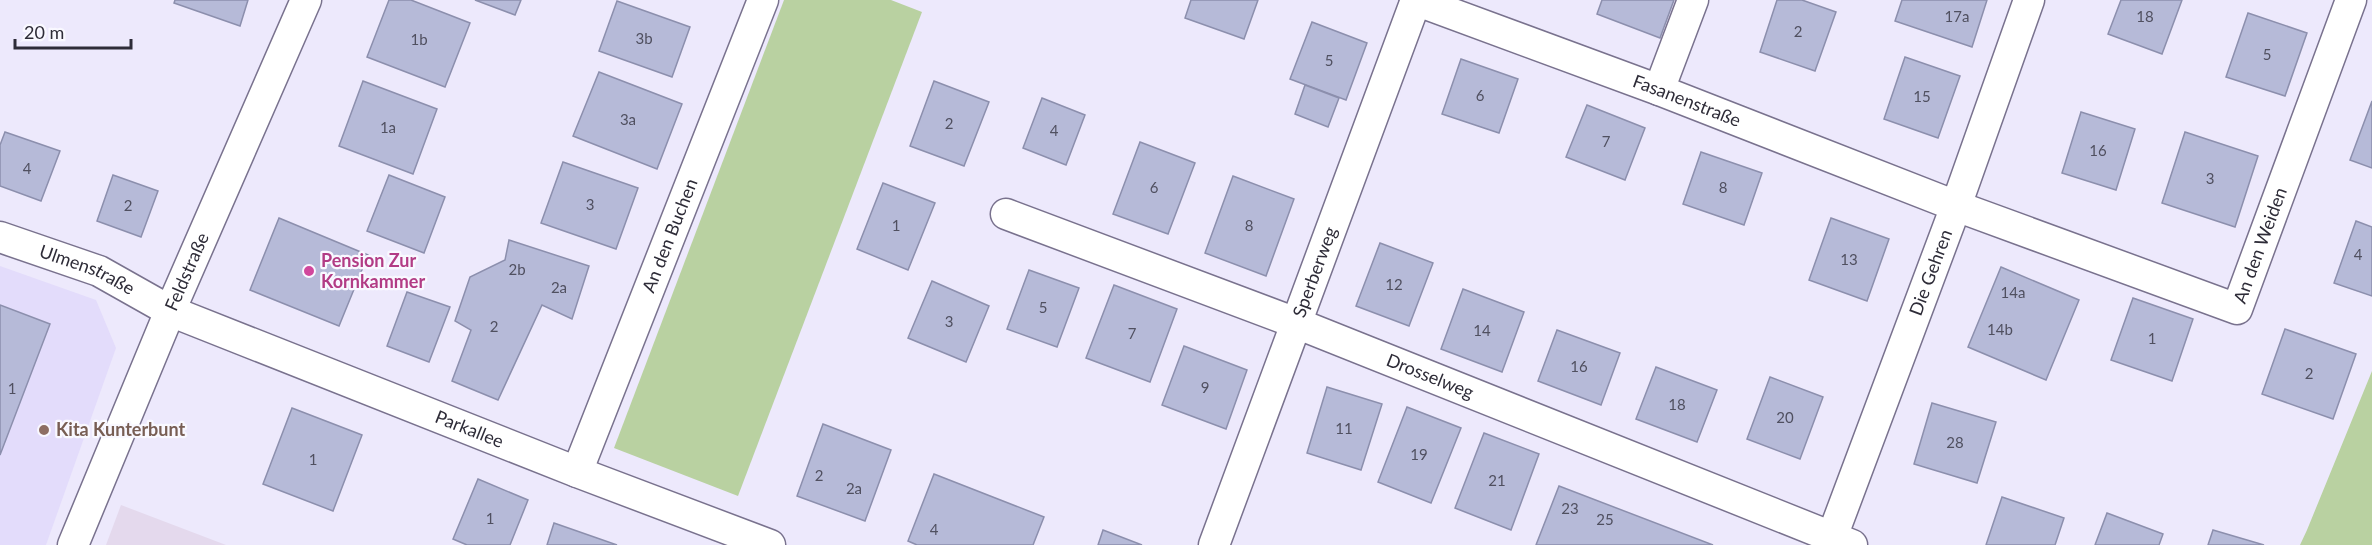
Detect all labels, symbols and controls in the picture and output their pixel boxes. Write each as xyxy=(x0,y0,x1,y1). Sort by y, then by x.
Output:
house number: 17a xyxy=(1945,7,1969,25)
house number: 18 xyxy=(2136,7,2154,25)
scale bar xyxy=(15,12,130,50)
text: 20 m xyxy=(24,21,64,43)
house number: 2 xyxy=(1794,22,1802,40)
house number: 3b xyxy=(635,29,653,47)
house number: 1b xyxy=(410,30,428,48)
house number: 5 xyxy=(2263,45,2271,63)
house number: 5 xyxy=(1325,51,1333,69)
street label: Fasanenstraße xyxy=(1630,69,1744,131)
house number: 6 xyxy=(1476,86,1485,104)
house number: 15 xyxy=(1913,87,1931,105)
house number: 3a xyxy=(620,110,636,128)
house number: 2 xyxy=(945,114,953,132)
house number: 1a xyxy=(380,118,396,136)
house number: 4 xyxy=(1050,121,1059,139)
house number: 7 xyxy=(1602,132,1611,150)
house number: 16 xyxy=(2089,141,2107,159)
house number: 4 xyxy=(23,159,32,177)
house number: 3 xyxy=(2206,169,2214,187)
street label: An den Buchen xyxy=(637,175,702,296)
house number: 6 xyxy=(1150,178,1159,196)
house number: 8 xyxy=(1719,178,1727,196)
street label: An den Weiden xyxy=(2228,184,2291,306)
house number: 3 xyxy=(586,195,594,213)
house number: 2 xyxy=(124,196,132,214)
house number: 1 xyxy=(892,216,900,234)
house number: 8 xyxy=(1245,216,1253,234)
street label: Sperberweg xyxy=(1287,224,1341,320)
street label: Die Gehren xyxy=(1904,226,1956,318)
street label: Feldstraße xyxy=(160,229,213,314)
street label: Ulmenstraße xyxy=(37,239,139,299)
house number: 4 xyxy=(2354,245,2363,263)
place label: Pension Zur Kornkammer xyxy=(321,249,425,292)
house number: 13 xyxy=(1840,250,1858,268)
house number: 2b xyxy=(508,260,526,278)
marker: Pension Zur Kornkammer xyxy=(302,264,316,278)
house number: 12 xyxy=(1385,275,1403,293)
house number: 2a xyxy=(551,278,567,296)
house number: 14a xyxy=(2001,283,2025,301)
house number: 5 xyxy=(1039,298,1047,316)
house number: 3 xyxy=(945,312,953,330)
house number: 2 xyxy=(490,317,498,335)
house number: 14b xyxy=(1987,320,2013,338)
house number: 14 xyxy=(1473,321,1491,339)
house number: 7 xyxy=(1128,324,1137,342)
house number: 1 xyxy=(2148,329,2156,347)
street label: Drosselweg xyxy=(1383,348,1477,403)
house number: 16 xyxy=(1570,357,1588,375)
house number: 2 xyxy=(2305,364,2313,382)
house number: 9 xyxy=(1201,378,1209,396)
house number: 1 xyxy=(8,379,16,397)
house number: 18 xyxy=(1668,395,1686,413)
street label: Parkallee xyxy=(432,405,507,452)
house number: 20 xyxy=(1776,408,1794,426)
place label: Kita Kunterbunt xyxy=(56,418,186,440)
house number: 11 xyxy=(1335,419,1353,437)
marker: Kita Kunterbunt xyxy=(37,423,51,437)
house number: 28 xyxy=(1946,433,1964,451)
house number: 19 xyxy=(1410,445,1428,463)
house number: 1 xyxy=(309,450,317,468)
house number: 2 xyxy=(815,466,823,484)
house number: 21 xyxy=(1488,471,1506,489)
house number: 2a xyxy=(846,479,862,497)
house number: 23 xyxy=(1561,499,1579,517)
house number: 1 xyxy=(486,509,494,527)
house number: 25 xyxy=(1596,510,1614,528)
house number: 4 xyxy=(930,520,939,538)

